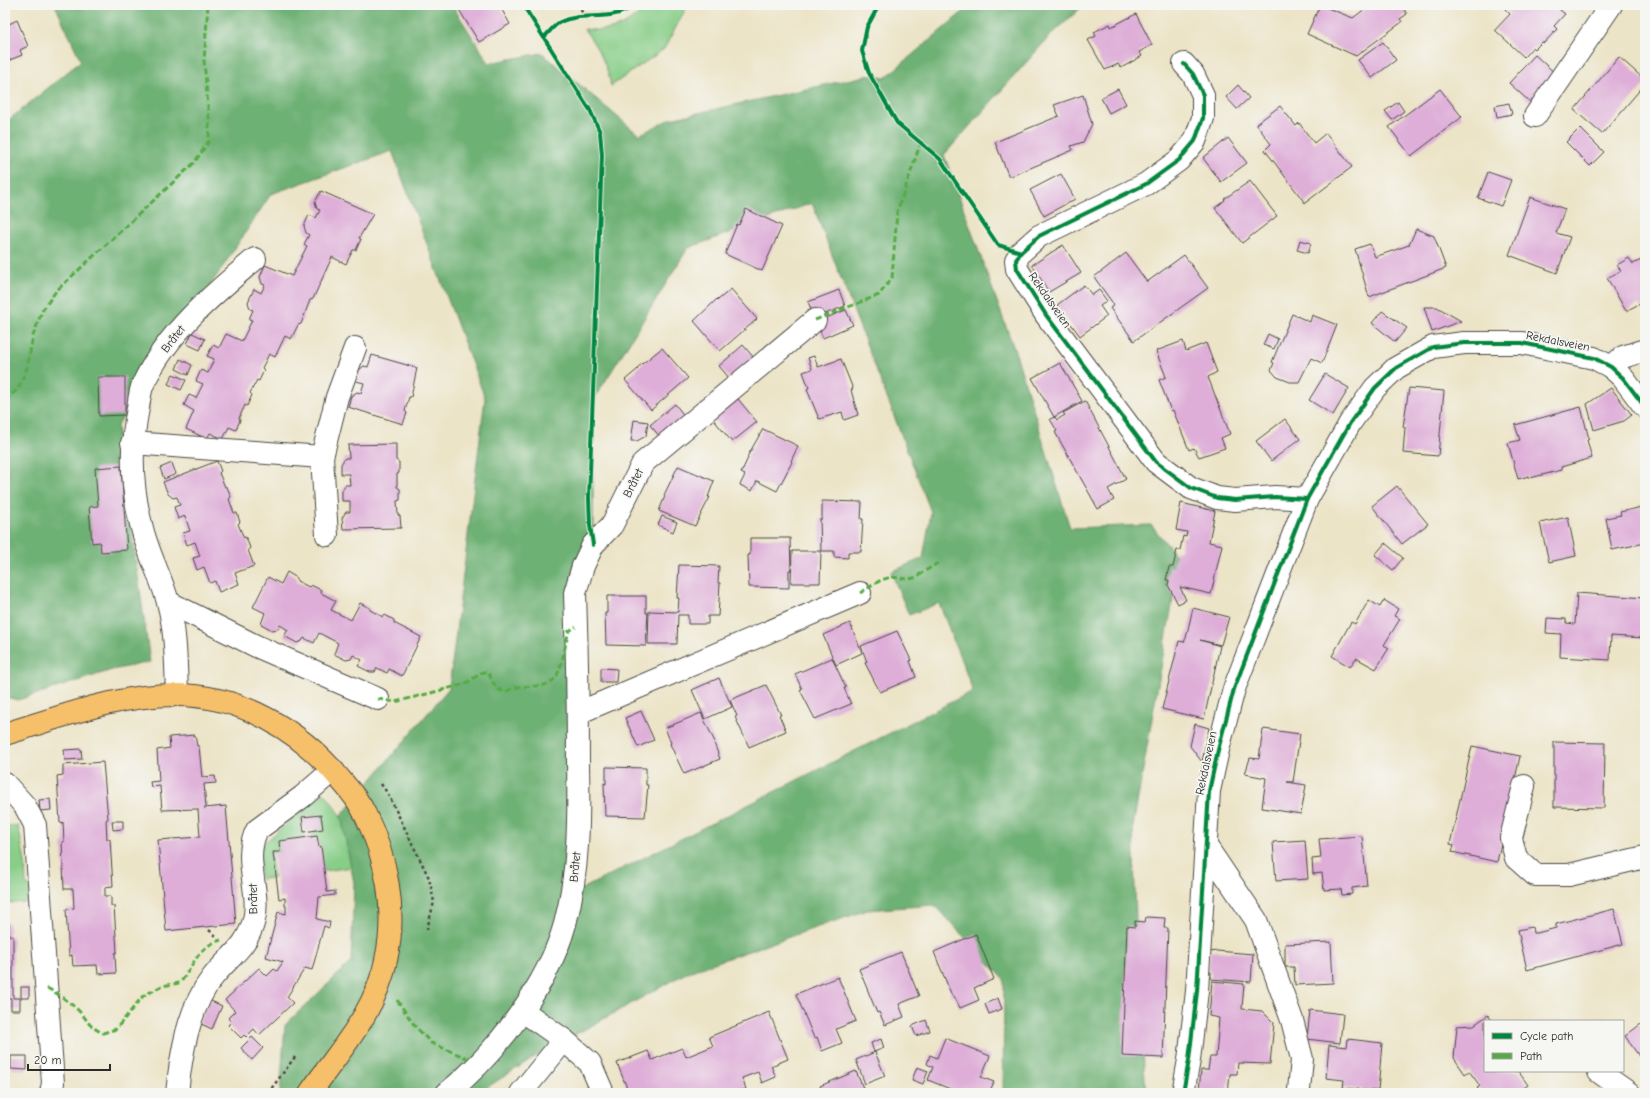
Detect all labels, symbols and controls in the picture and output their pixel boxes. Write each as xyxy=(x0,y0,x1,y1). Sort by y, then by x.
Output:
street label: Rekdalsveien xyxy=(1026,269,1074,331)
street label: Bråtet xyxy=(158,322,188,355)
street label: Rekdalsveien xyxy=(1525,328,1591,354)
street label: Bråtet xyxy=(620,466,646,500)
street label: Rekdalsveien xyxy=(1192,730,1220,796)
street label: Bråtet xyxy=(566,851,584,883)
street label: Bråtet xyxy=(246,883,260,914)
legend xyxy=(1484,1020,1624,1072)
text: Cycle path xyxy=(1520,1029,1573,1043)
scale bar xyxy=(28,1046,110,1072)
text: Path xyxy=(1520,1049,1542,1063)
text: 20 m xyxy=(34,1053,62,1067)

